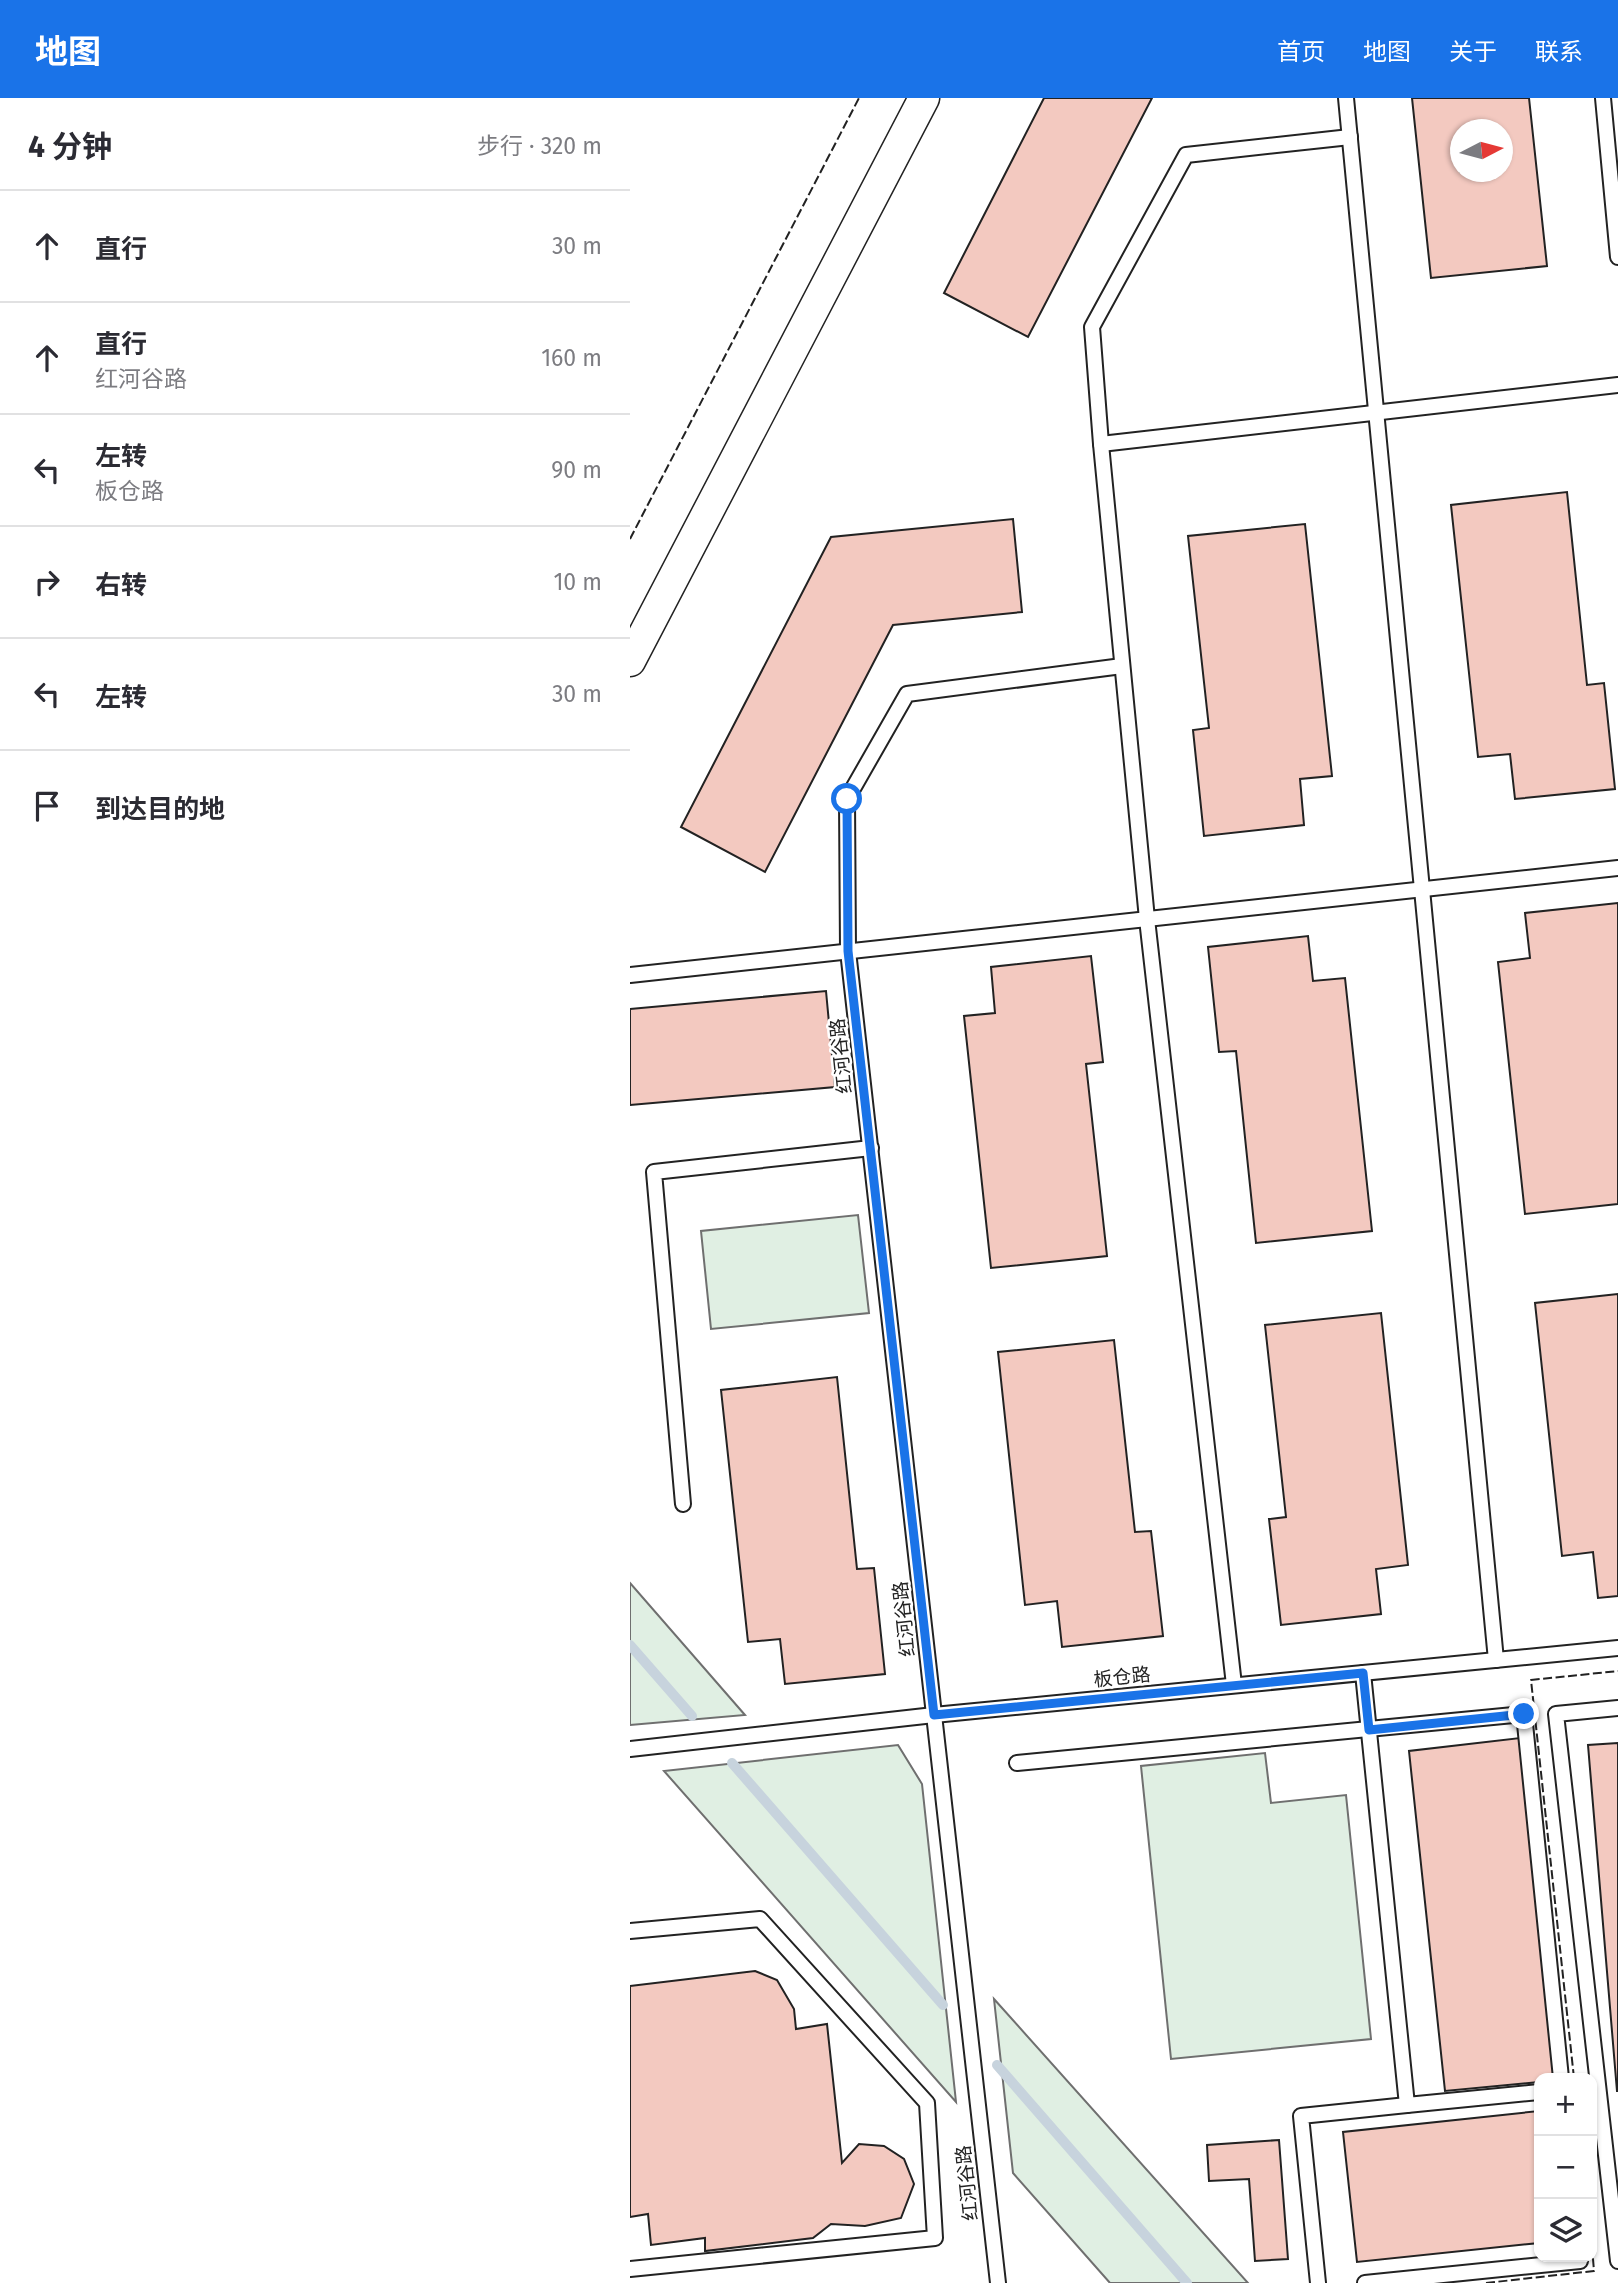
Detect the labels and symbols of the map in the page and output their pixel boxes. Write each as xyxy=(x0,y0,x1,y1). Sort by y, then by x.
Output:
north arrow xyxy=(1450,119,1513,182)
route start xyxy=(831,783,862,814)
street label: 红河谷路 xyxy=(826,1017,856,1095)
street label: 红河谷路 xyxy=(889,1580,919,1658)
street label: 板仓路 xyxy=(1092,1663,1152,1691)
route end xyxy=(1508,1698,1539,1729)
street label: 红河谷路 xyxy=(952,2144,982,2222)

